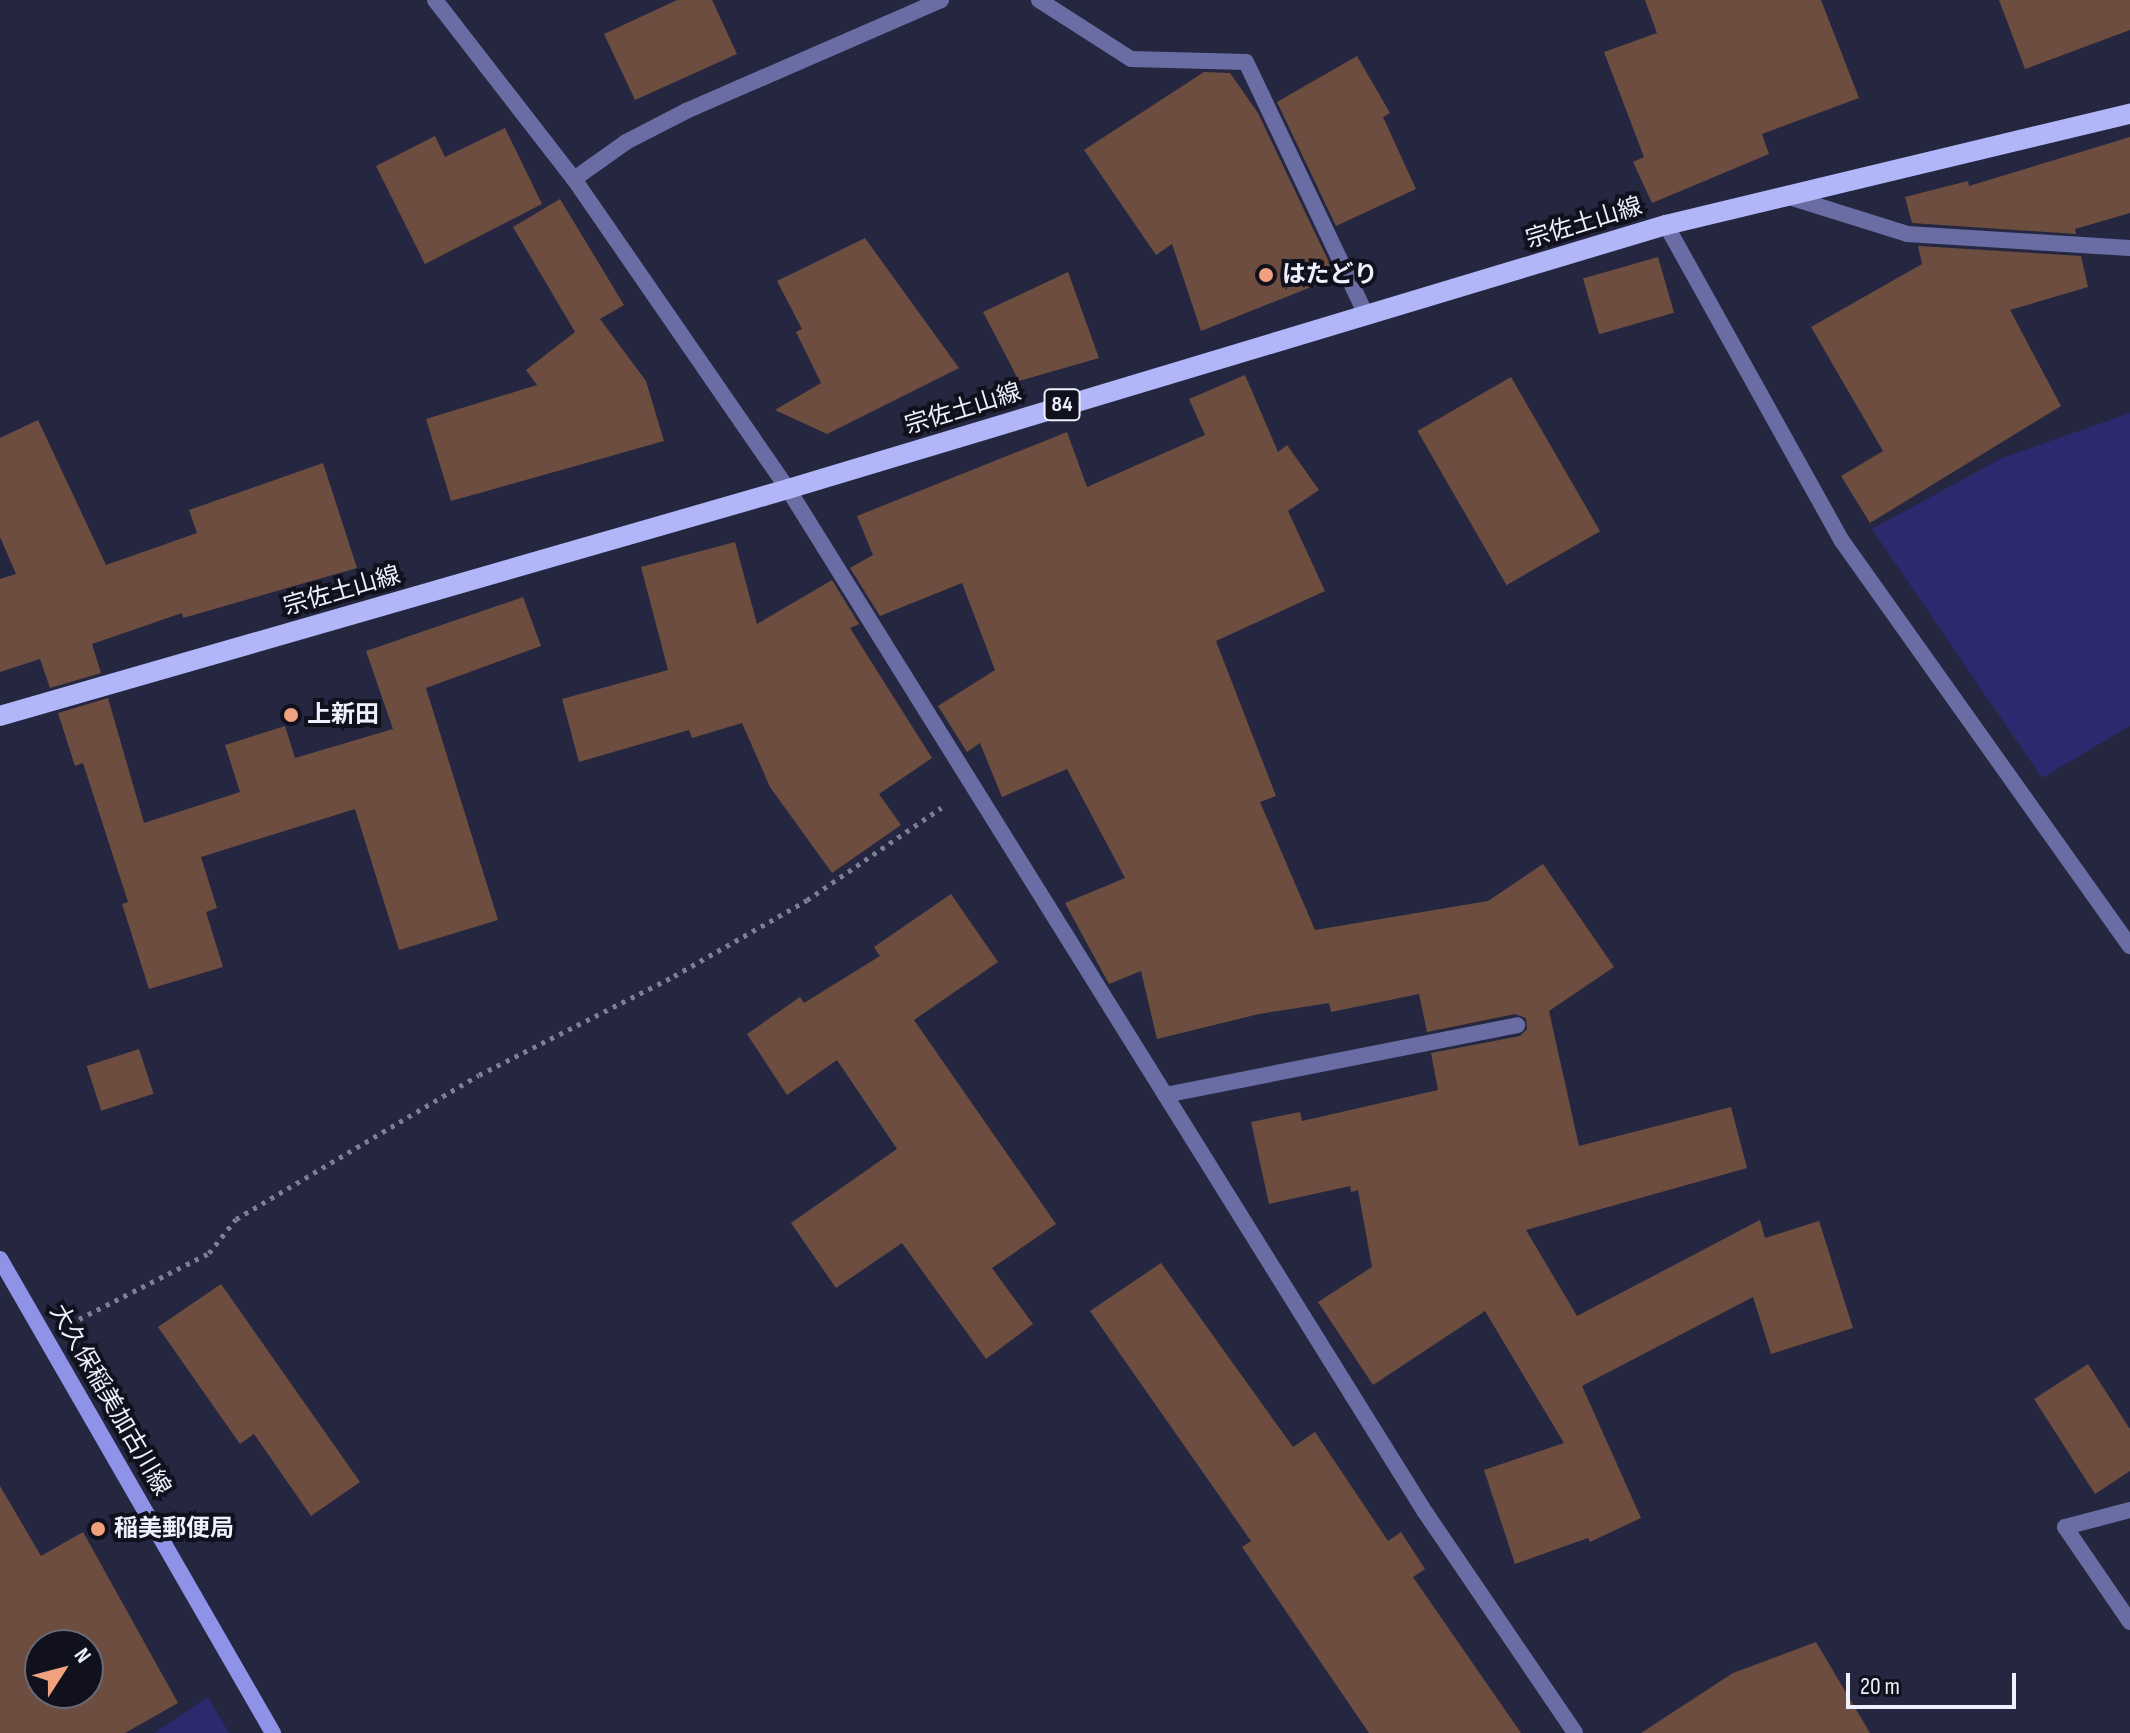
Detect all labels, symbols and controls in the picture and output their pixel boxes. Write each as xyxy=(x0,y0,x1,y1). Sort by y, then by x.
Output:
street label: 宗佐土山線 xyxy=(1522,192,1646,254)
place label: はたどり xyxy=(1282,261,1378,289)
marker: はたどり xyxy=(1257,266,1275,284)
street label: 宗佐土山線 xyxy=(901,378,1025,440)
road number: 84 xyxy=(1042,387,1082,423)
street label: 宗佐土山線 xyxy=(280,561,404,621)
place label: 上新田 xyxy=(307,701,379,729)
marker: 上新田 xyxy=(282,706,300,724)
street label: 大久保稲美加古川線 xyxy=(44,1299,176,1501)
place label: 稲美郵便局 xyxy=(114,1515,234,1543)
marker: 稲美郵便局 xyxy=(89,1520,107,1538)
north arrow xyxy=(24,1629,104,1709)
text: N xyxy=(68,1643,97,1668)
scale bar xyxy=(1850,1657,2020,1707)
text: 20 m xyxy=(1860,1672,1900,1701)

